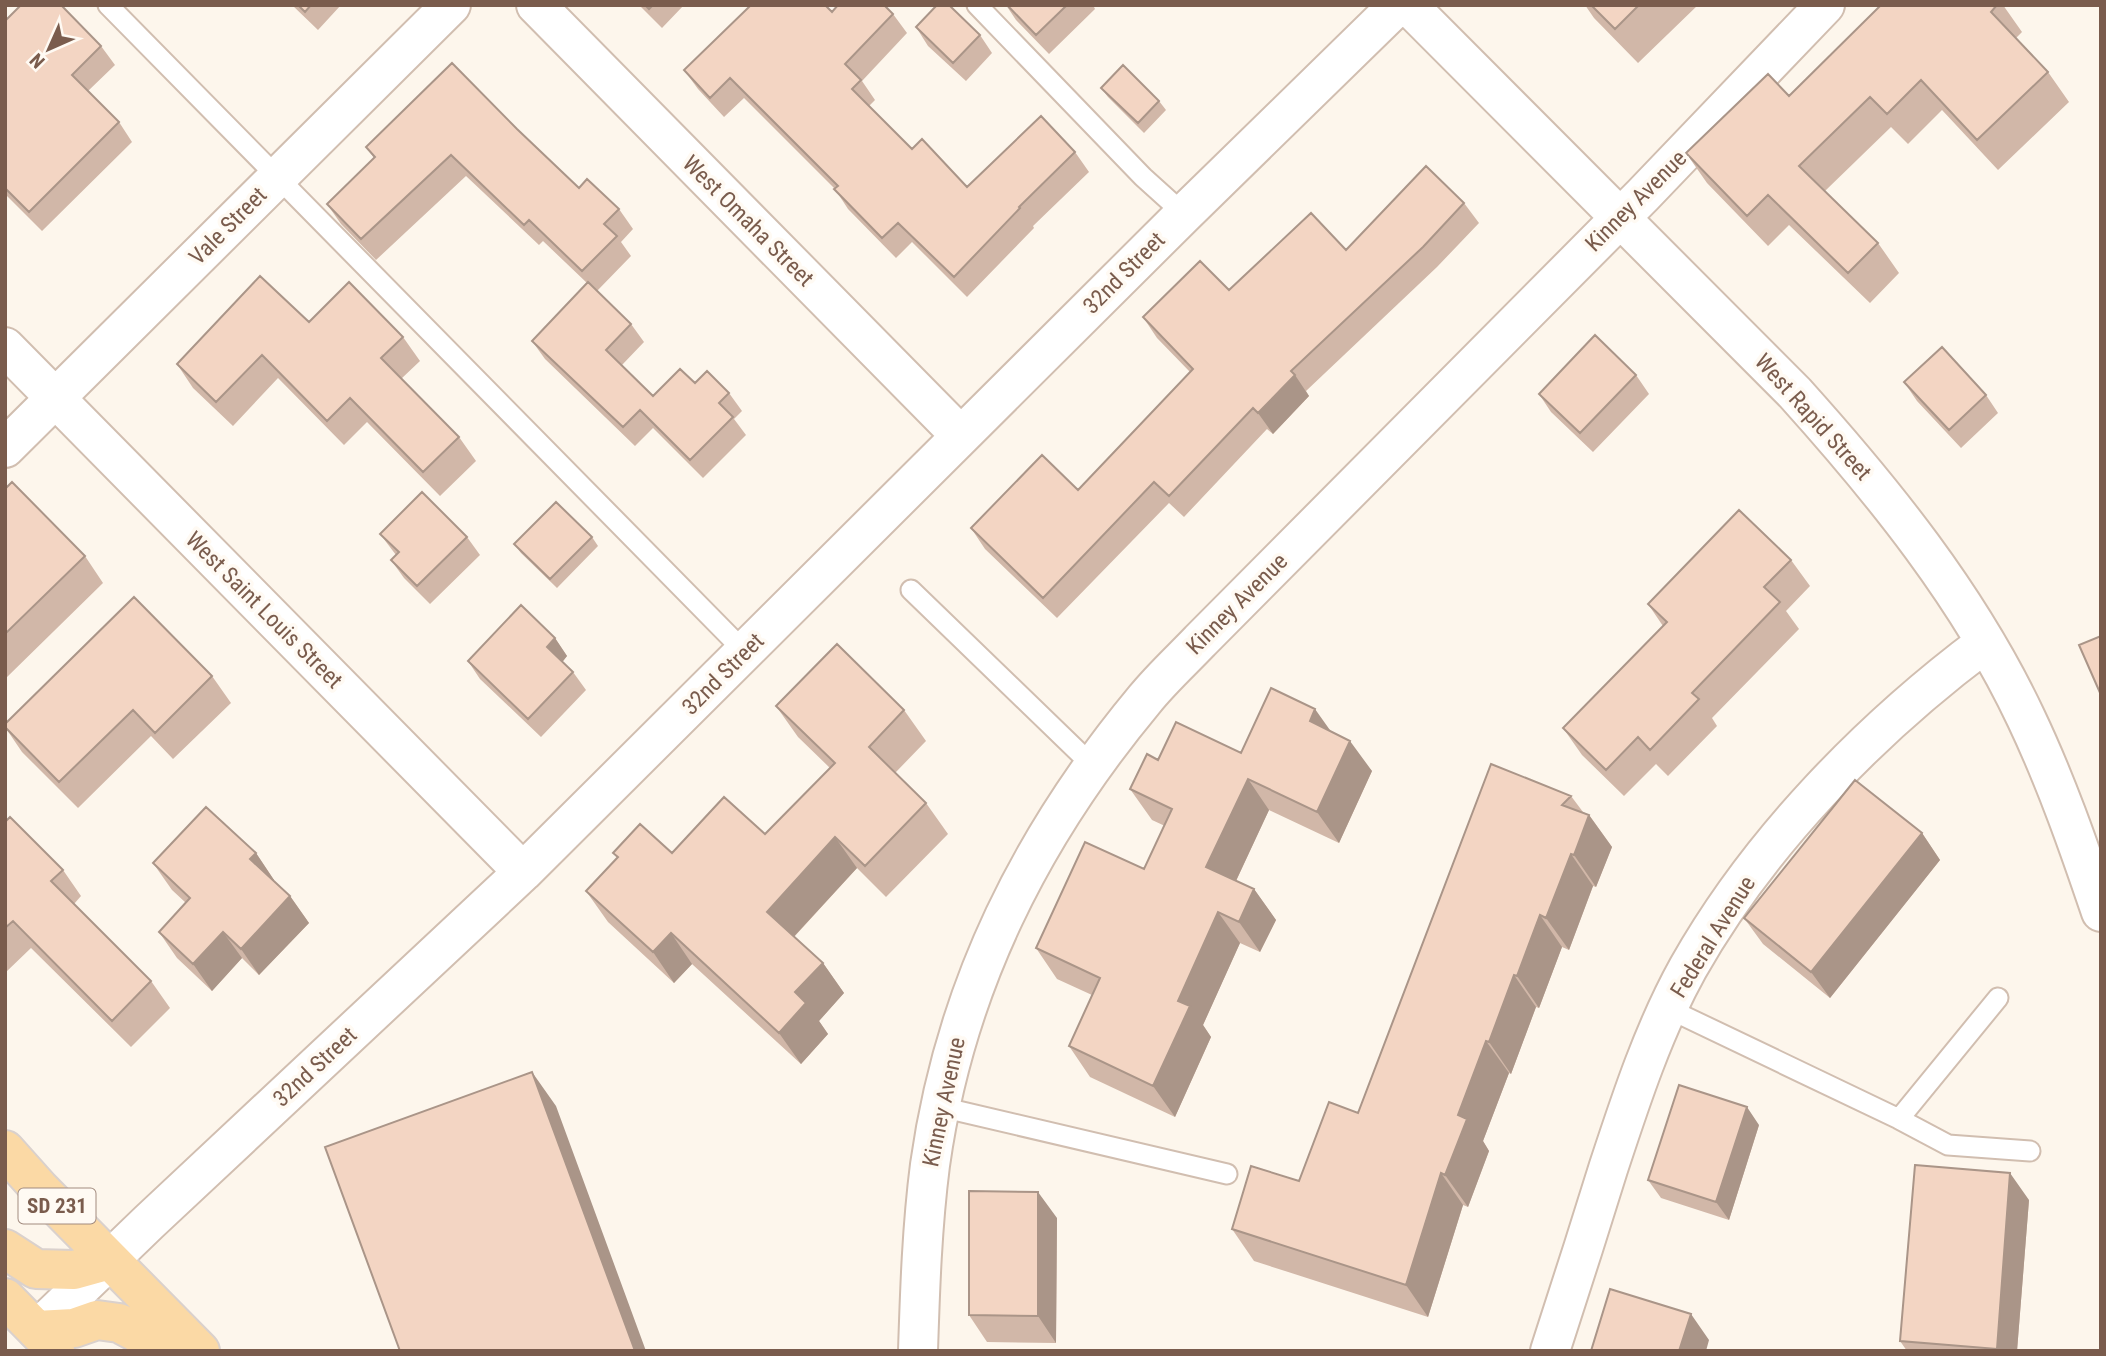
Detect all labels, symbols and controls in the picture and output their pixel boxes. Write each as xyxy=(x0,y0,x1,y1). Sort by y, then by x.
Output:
north arrow xyxy=(14,14,84,84)
text: N xyxy=(25,48,50,73)
street label: Kinney Avenue xyxy=(1580,145,1692,257)
street label: West Omaha Street xyxy=(677,150,819,292)
street label: Vale Street xyxy=(184,182,272,270)
street label: 32nd Street xyxy=(1078,227,1170,319)
street label: West Rapid Street xyxy=(1749,348,1877,486)
street label: West Saint Louis Street xyxy=(180,526,348,694)
street label: Kinney Avenue xyxy=(1181,548,1293,660)
street label: 32nd Street xyxy=(677,628,769,720)
street label: Federal Avenue xyxy=(1665,871,1761,1003)
street label: 32nd Street xyxy=(268,1022,362,1112)
street label: Kinney Avenue xyxy=(917,1035,971,1169)
road number: SD 231 xyxy=(18,1188,96,1224)

